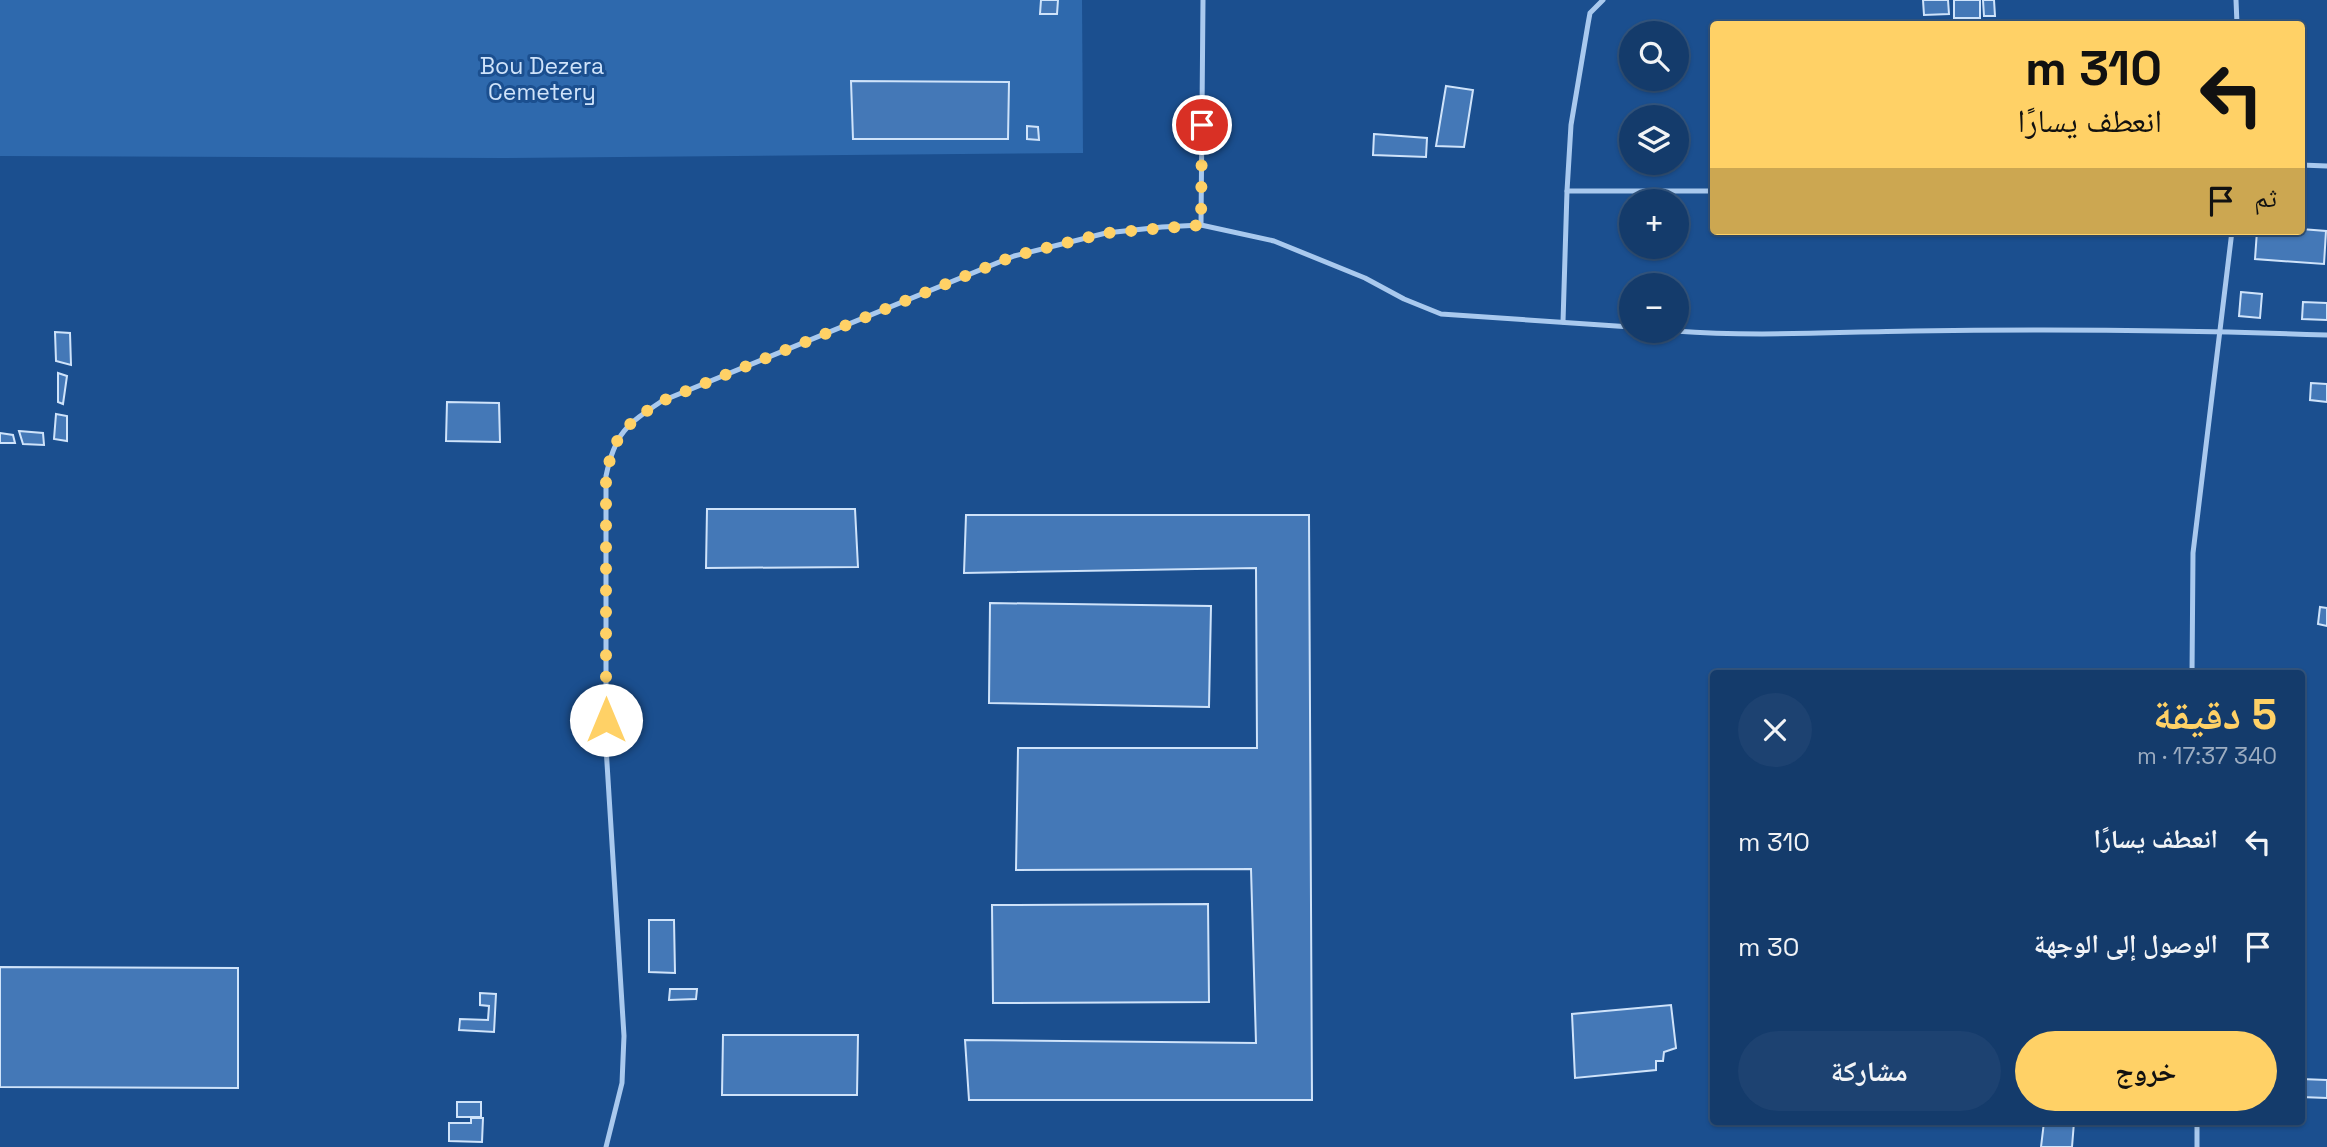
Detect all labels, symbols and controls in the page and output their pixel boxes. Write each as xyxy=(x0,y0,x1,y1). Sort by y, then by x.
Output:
map controls xyxy=(1619,21,1689,343)
button: search xyxy=(1619,21,1689,91)
text: 310 m xyxy=(2025,37,2162,99)
icon: left xyxy=(2186,49,2277,140)
park label: Bou Dezera Cemetery xyxy=(480,51,604,107)
pin xyxy=(1172,95,1232,155)
text: انعطف يسارًا xyxy=(2018,101,2162,141)
button: layers xyxy=(1619,105,1689,175)
icon: arrive xyxy=(1183,106,1221,144)
text: ثم xyxy=(2254,181,2277,215)
icon: arrive xyxy=(2202,182,2240,220)
button: + xyxy=(1619,189,1689,259)
button: − xyxy=(1619,273,1689,343)
position arrow xyxy=(569,683,643,757)
text: 5 دقيقة xyxy=(2153,688,2277,741)
button: close xyxy=(1738,693,1812,767)
text: 340 m · 17:37 xyxy=(2137,741,2277,771)
text: انعطف يسارًا xyxy=(2094,822,2218,856)
icon: left xyxy=(2239,823,2277,861)
text: 310 m xyxy=(1738,825,1810,859)
text: الوصول إلى الوجهة xyxy=(2034,927,2218,961)
icon: arrive xyxy=(2239,928,2277,966)
text: 30 m xyxy=(1738,930,1799,964)
button: مشاركة xyxy=(1738,1031,2001,1111)
button: خروج xyxy=(2015,1031,2277,1111)

